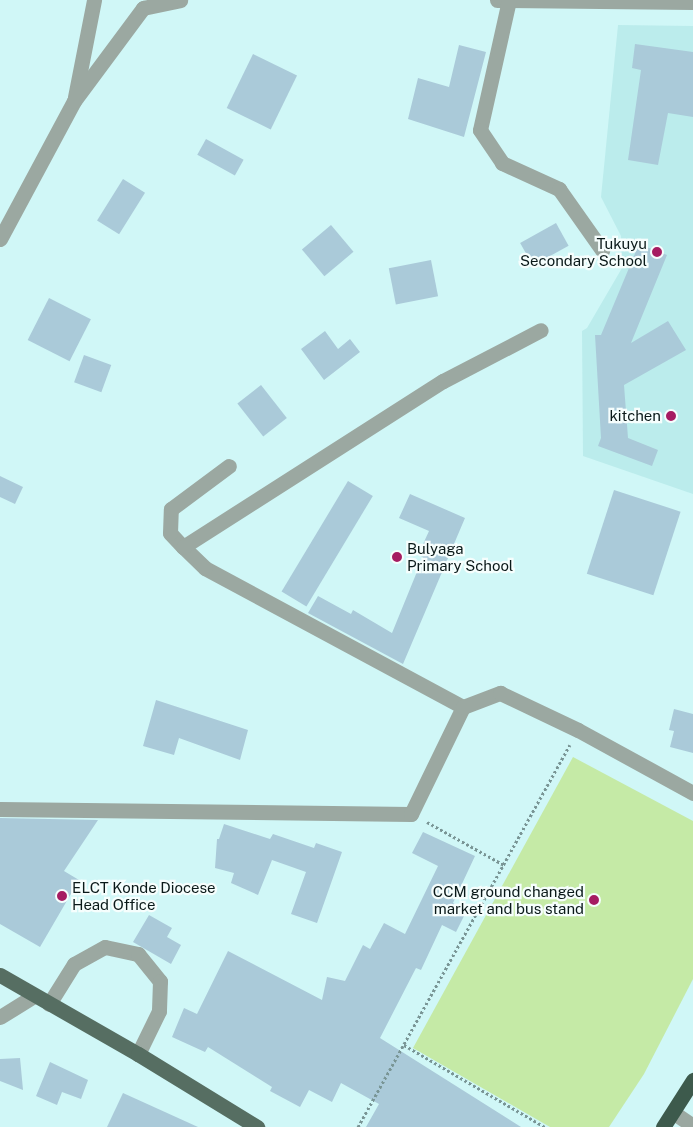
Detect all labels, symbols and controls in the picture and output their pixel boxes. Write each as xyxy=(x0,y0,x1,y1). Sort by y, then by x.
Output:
place label: Tukuyu Secondary School xyxy=(520,234,647,269)
marker: Tukuyu Secondary School xyxy=(651,246,663,258)
place label: kitchen xyxy=(609,407,661,425)
marker: kitchen xyxy=(665,410,677,422)
place label: Bulyaga Primary School xyxy=(407,539,513,574)
marker: Bulyaga Primary School xyxy=(391,551,403,563)
place label: ELCT Konde Diocese Head Office xyxy=(72,878,216,913)
place label: CCM ground changed market and bus stand xyxy=(433,882,584,917)
marker: ELCT Konde Diocese Head Office xyxy=(56,890,68,902)
marker: CCM ground changed market and bus stand xyxy=(588,894,600,906)

